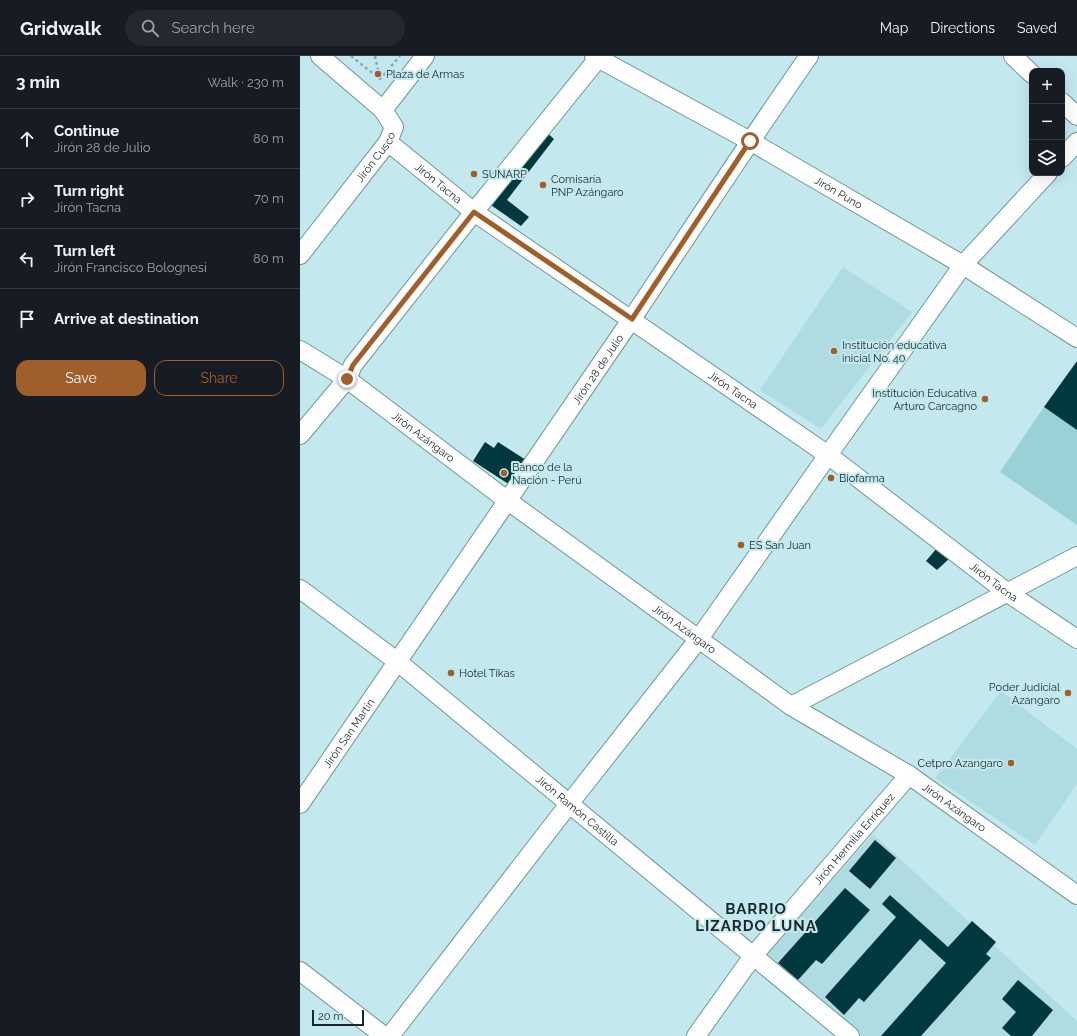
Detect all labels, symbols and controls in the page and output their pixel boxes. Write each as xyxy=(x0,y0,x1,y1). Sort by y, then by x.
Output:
search box xyxy=(125,10,405,46)
text: Gridwalk xyxy=(20,17,101,39)
icon: search xyxy=(139,17,161,39)
text: Search here xyxy=(171,19,255,37)
text: Map xyxy=(880,20,908,36)
text: Directions xyxy=(930,20,995,36)
text: Saved xyxy=(1017,20,1057,36)
place label: Plaza de Armas xyxy=(386,68,465,81)
map controls xyxy=(1029,68,1065,176)
button: + xyxy=(1029,68,1065,104)
marker: Plaza de Armas xyxy=(373,69,383,79)
text: 3 min xyxy=(16,72,60,92)
text: Walk · 230 m xyxy=(208,75,284,90)
button: − xyxy=(1029,104,1065,140)
text: Continue xyxy=(54,122,119,140)
icon: ahead xyxy=(16,128,38,150)
street label: Jirón Cusco xyxy=(353,130,398,184)
text: 80 m xyxy=(253,131,284,146)
route start xyxy=(741,132,759,150)
text: Jirón 28 de Julio xyxy=(54,140,151,155)
button: layers xyxy=(1029,140,1065,176)
street label: Jirón Tacna xyxy=(412,160,465,206)
place label: SUNARP xyxy=(482,168,527,181)
marker: SUNARP xyxy=(469,169,479,179)
place label: Comisaría PNP Azángaro xyxy=(551,173,624,199)
street label: Jirón Puno xyxy=(812,173,865,212)
marker: Comisaría PNP Azángaro xyxy=(538,180,548,190)
text: Turn right xyxy=(54,182,124,200)
icon: right xyxy=(16,188,38,210)
text: 70 m xyxy=(254,191,284,206)
text: Jirón Tacna xyxy=(54,200,121,215)
text: Turn left xyxy=(54,242,115,260)
icon: left xyxy=(16,248,38,270)
text: 80 m xyxy=(253,251,284,266)
text: Jirón Francisco Bolognesi xyxy=(54,260,207,275)
icon: arrive xyxy=(16,308,38,330)
text: Arrive at destination xyxy=(54,310,199,328)
street label: Jirón 28 de Julio xyxy=(570,331,626,407)
place label: Institución educativa inicial No. 40 xyxy=(842,339,947,365)
marker: Institución educativa inicial No. 40 xyxy=(829,346,839,356)
button: Save xyxy=(16,360,146,396)
button: Share xyxy=(154,360,284,396)
street label: Jirón Tacna xyxy=(706,368,760,411)
route end xyxy=(338,370,356,388)
place label: Institución Educativa Arturo Carcagno xyxy=(872,387,977,413)
marker: Institución Educativa Arturo Carcagno xyxy=(980,394,990,404)
street label: Jirón Azángaro xyxy=(389,409,458,465)
place label: Banco de la Nación - Perú xyxy=(512,461,582,487)
marker: Banco de la Nación - Perú xyxy=(499,468,509,478)
place label: Biofarma xyxy=(839,472,885,485)
marker: Biofarma xyxy=(826,473,836,483)
place label: ES San Juan xyxy=(749,539,811,552)
marker: ES San Juan xyxy=(736,540,746,550)
street label: Jirón Tacna xyxy=(967,560,1020,604)
street label: Jirón Azángaro xyxy=(650,601,719,656)
place label: Hotel Tikas xyxy=(459,667,515,680)
marker: Hotel Tikas xyxy=(446,668,456,678)
place label: Poder Judicial Azangaro xyxy=(989,681,1060,707)
marker: Poder Judicial Azangaro xyxy=(1063,688,1073,698)
street label: Jirón San Martín xyxy=(320,696,377,770)
place label: Cetpro Azangaro xyxy=(918,757,1003,770)
marker: Cetpro Azangaro xyxy=(1006,758,1016,768)
street label: Jirón Ramón Castilla xyxy=(533,773,621,848)
street label: Jirón Azángaro xyxy=(920,780,989,835)
street label: Jirón Hermilia Enriquez xyxy=(811,790,897,887)
district label: BARRIO LIZARDO LUNA xyxy=(695,900,817,935)
scale bar xyxy=(312,1008,364,1027)
text: 20 m xyxy=(318,1010,343,1023)

